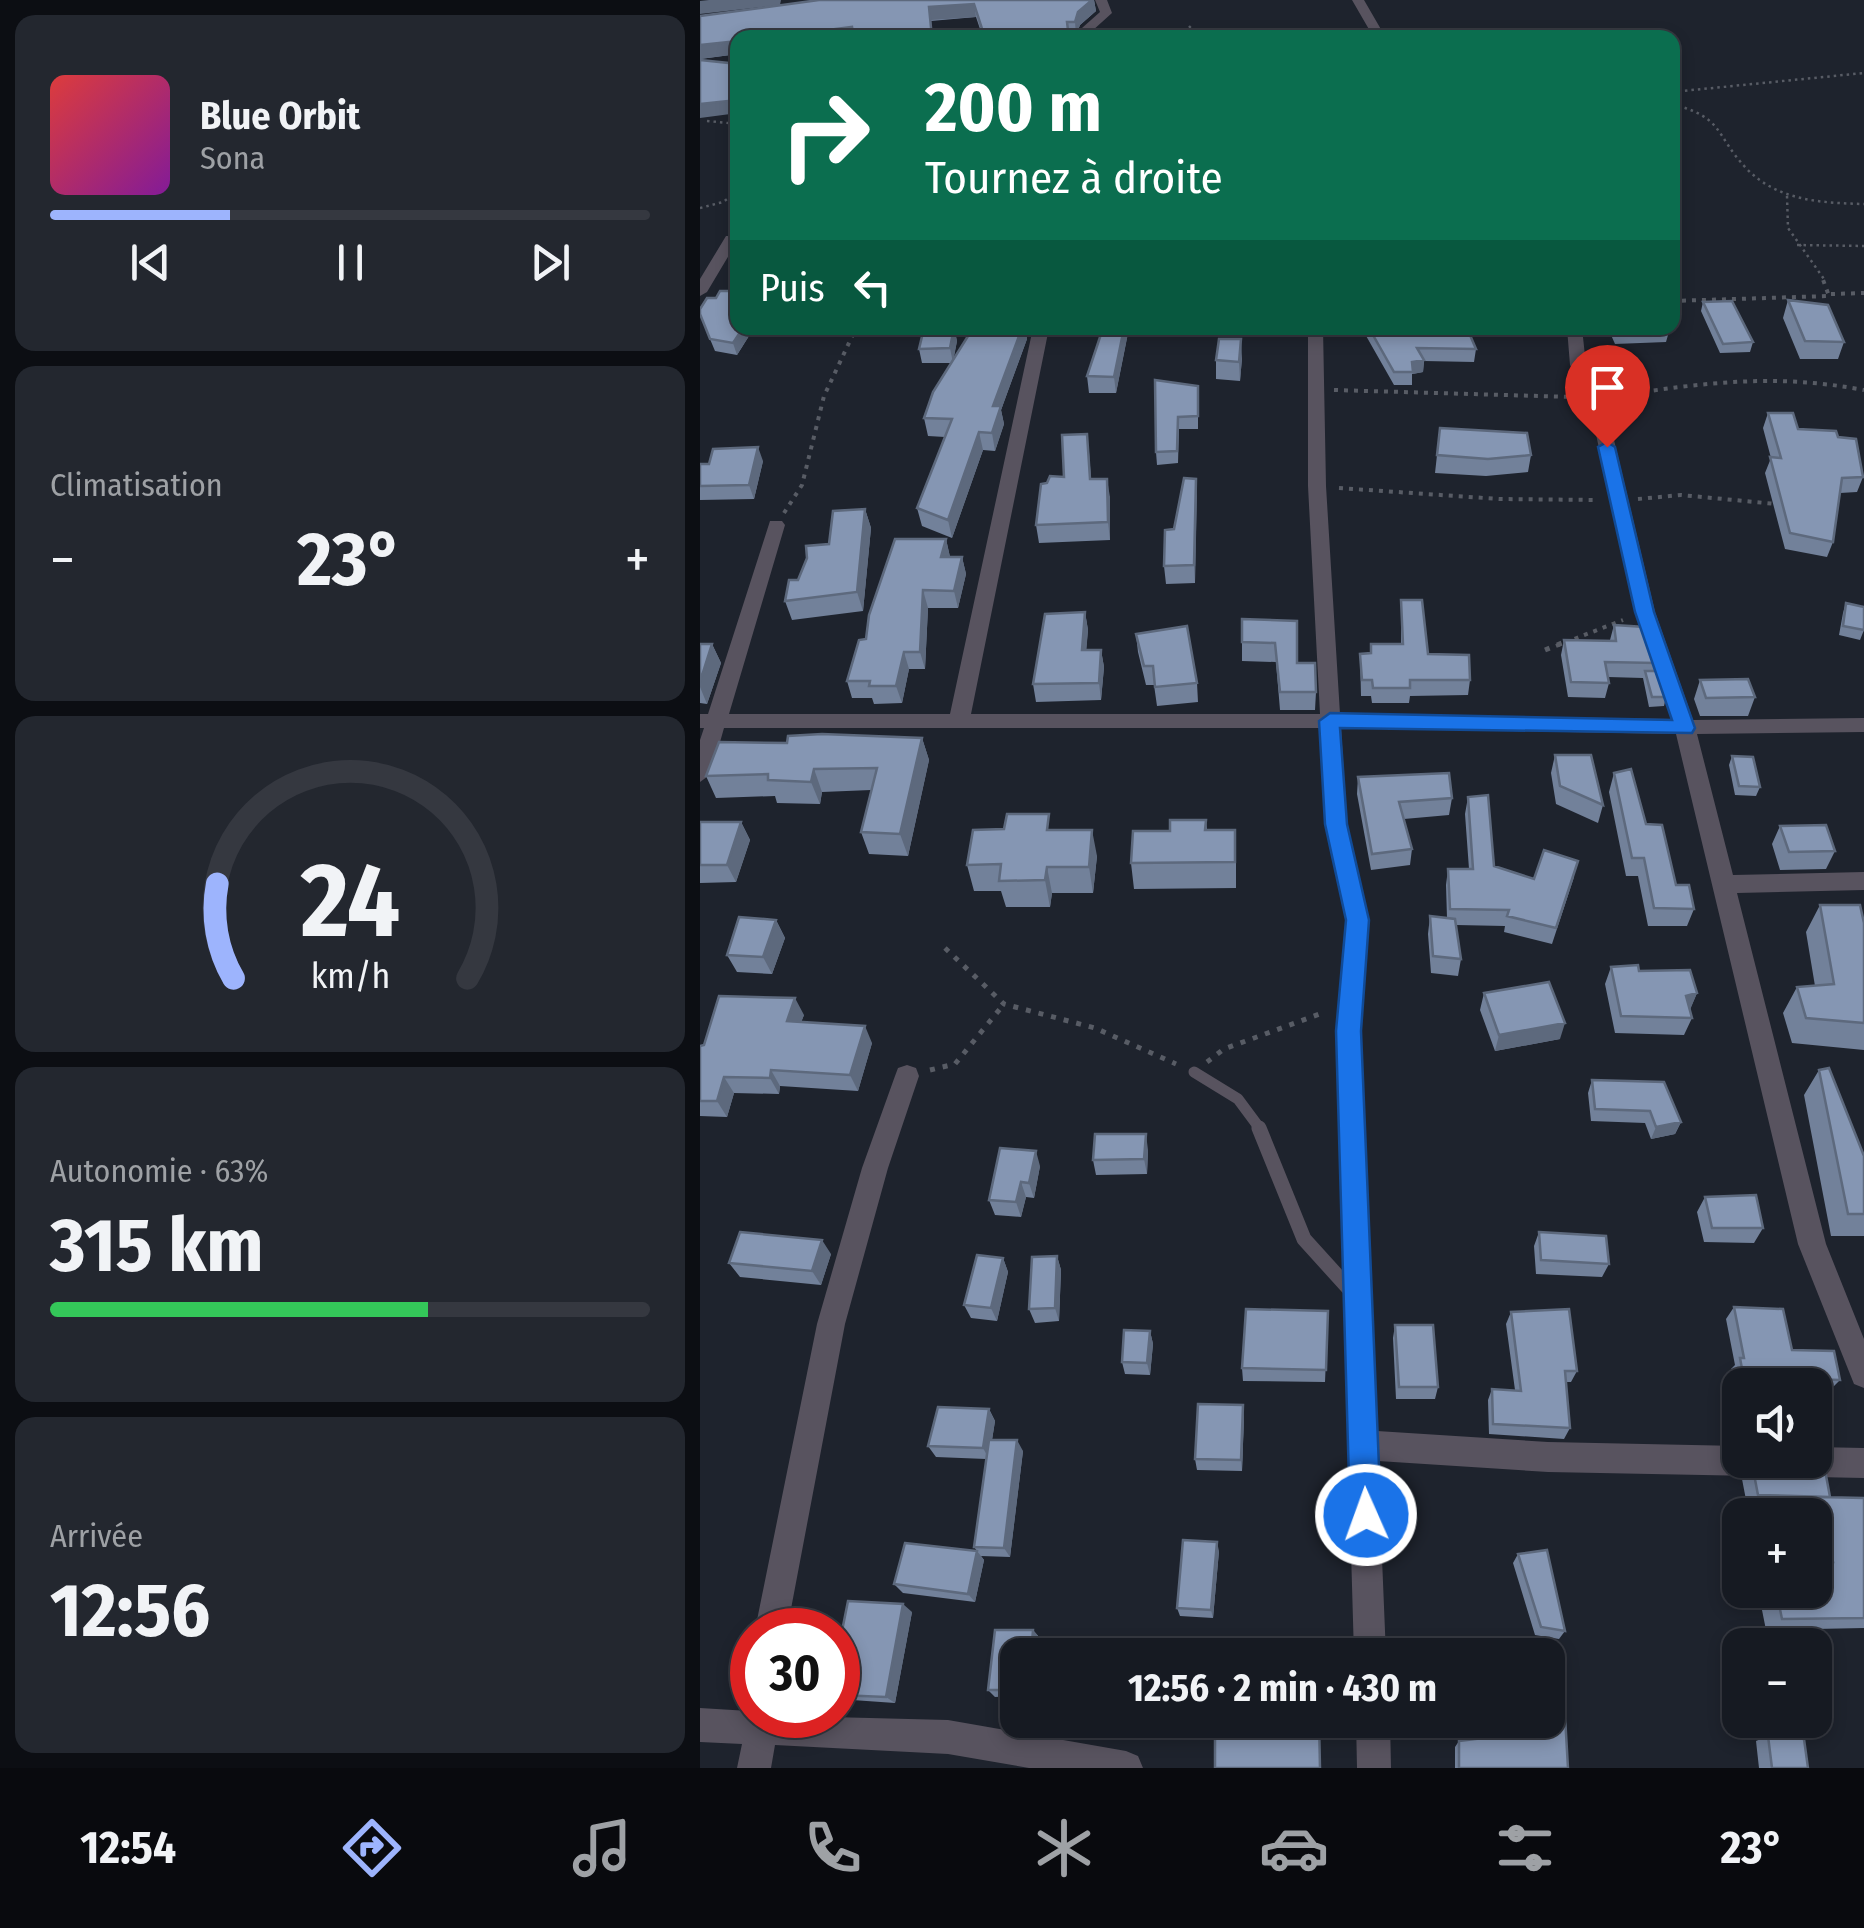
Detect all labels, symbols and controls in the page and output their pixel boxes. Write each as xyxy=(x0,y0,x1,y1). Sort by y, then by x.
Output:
text: 200 m xyxy=(925,66,1102,150)
icon: right xyxy=(760,70,890,200)
text: Blue Orbit xyxy=(200,93,360,139)
text: Sona xyxy=(200,139,265,177)
text: Tournez à droite xyxy=(925,151,1223,205)
icon: previous xyxy=(123,235,178,290)
icon: pause xyxy=(323,235,378,290)
icon: next xyxy=(523,235,578,290)
icon: left xyxy=(845,260,900,315)
text: Puis xyxy=(760,265,825,311)
pin xyxy=(1565,345,1650,448)
icon: arrive xyxy=(1580,360,1635,415)
text: Climatisation xyxy=(50,466,223,504)
text: 23° xyxy=(297,515,403,605)
text: − xyxy=(50,527,75,593)
text: + xyxy=(625,527,650,593)
text: 24 xyxy=(299,839,400,964)
text: km/h xyxy=(310,955,390,997)
text: Autonomie · 63% xyxy=(50,1152,268,1190)
text: 315 km xyxy=(50,1201,264,1291)
map controls xyxy=(1722,1368,1832,1738)
button: sound xyxy=(1722,1368,1832,1478)
position arrow xyxy=(1314,1463,1418,1567)
button: + xyxy=(1722,1498,1832,1608)
text: Arrivée xyxy=(50,1517,143,1555)
text: 12:56 xyxy=(50,1566,210,1656)
speed limit sign: 30 xyxy=(730,1608,860,1738)
button: − xyxy=(1722,1628,1832,1738)
text: 12:56 · 2 min · 430 m xyxy=(1128,1665,1437,1711)
icon: directions xyxy=(337,1813,407,1883)
icon: music xyxy=(567,1813,637,1883)
icon: phone xyxy=(798,1813,868,1883)
icon: climate xyxy=(1029,1813,1099,1883)
icon: car xyxy=(1259,1813,1329,1883)
icon: filters xyxy=(1490,1813,1560,1883)
text: 12:54 xyxy=(80,1821,176,1875)
text: 23° xyxy=(1720,1821,1784,1875)

